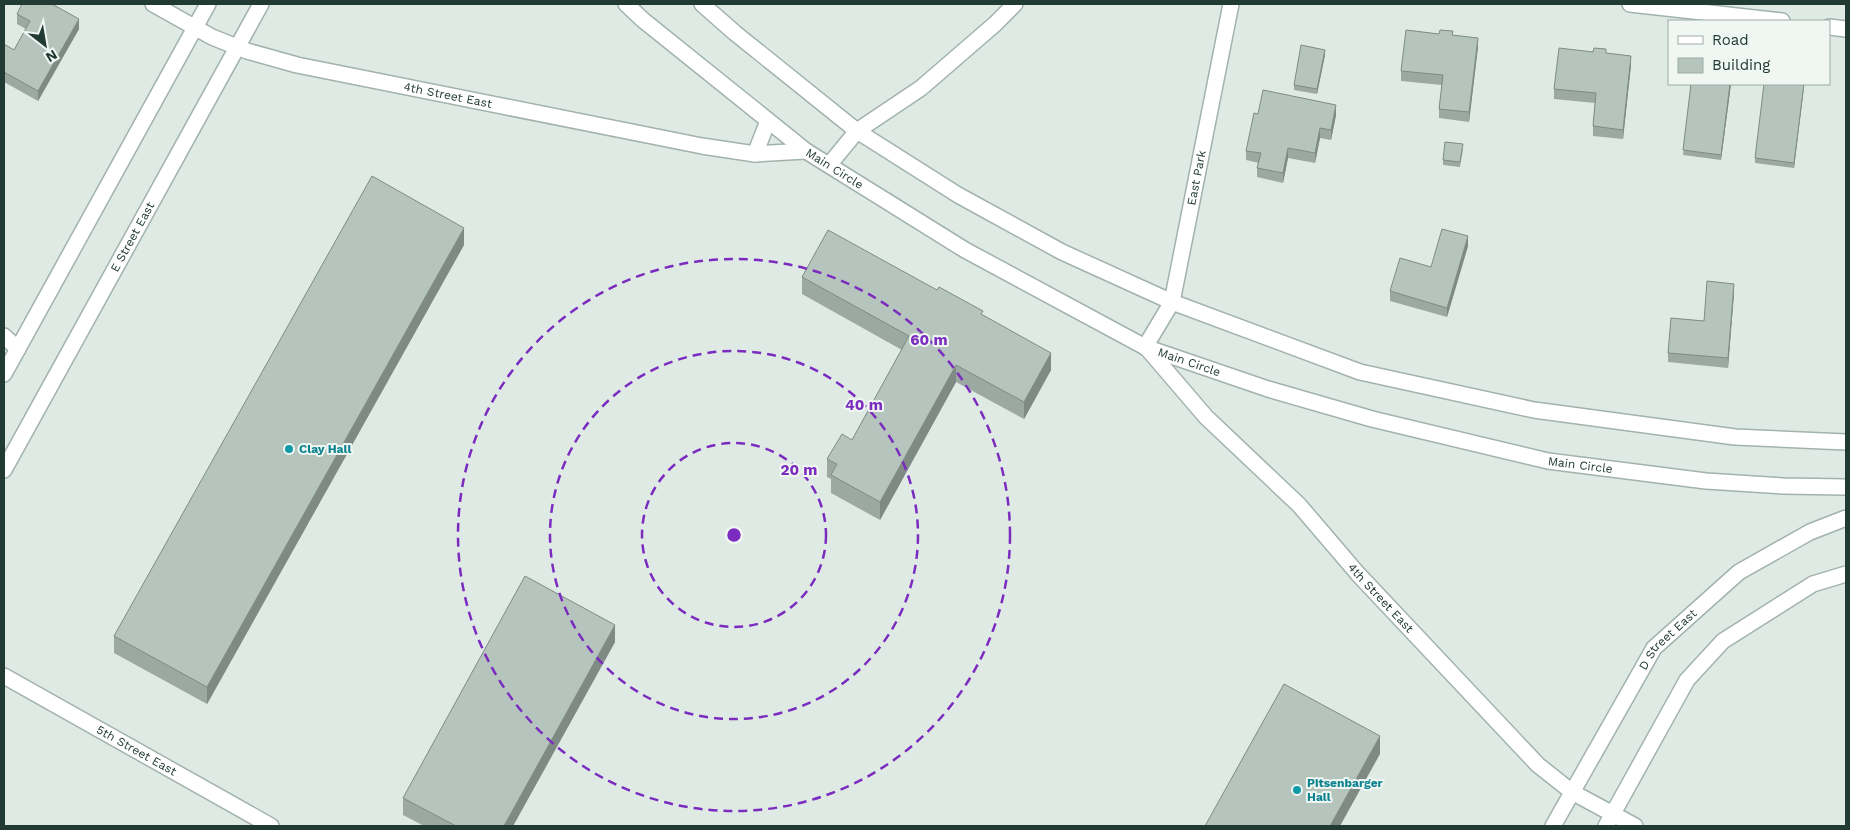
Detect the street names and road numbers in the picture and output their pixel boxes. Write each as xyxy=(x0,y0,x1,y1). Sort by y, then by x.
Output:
street label: 4th Street East xyxy=(402,79,493,111)
street label: Main Circle xyxy=(803,146,866,192)
street label: East Park xyxy=(1184,149,1209,207)
street label: E Street East xyxy=(108,200,157,275)
street label: Main Circle xyxy=(1156,345,1222,379)
street label: Main Circle xyxy=(1547,454,1614,476)
street label: 4th Street East xyxy=(1345,560,1417,636)
street label: D Street East xyxy=(1636,606,1699,672)
street label: 5th Street East xyxy=(94,722,179,779)

